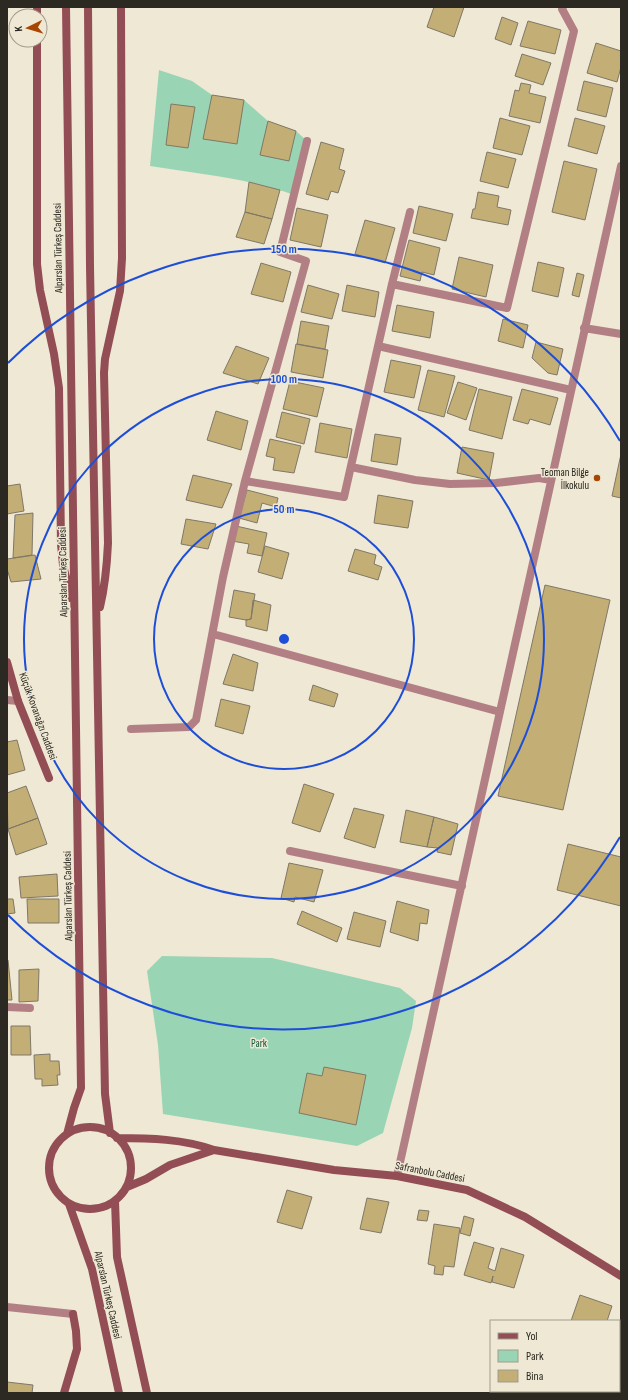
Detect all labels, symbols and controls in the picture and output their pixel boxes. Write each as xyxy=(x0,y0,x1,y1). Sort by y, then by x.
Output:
north arrow xyxy=(8,8,48,48)
text: K xyxy=(12,25,25,32)
street label: Alparslan Türkeş Caddesi xyxy=(51,203,65,294)
text: 150 m xyxy=(271,242,297,257)
text: 100 m xyxy=(271,372,297,387)
place label: Teoman Bilge İlkokulu xyxy=(541,466,589,492)
marker: Teoman Bilge İlkokulu xyxy=(592,473,602,483)
text: 50 m xyxy=(274,502,294,517)
street label: Alparslan Türkeş Caddesi xyxy=(56,527,70,618)
centre of rings xyxy=(277,632,291,646)
street label: Küçük Kovanağzı Caddesi xyxy=(16,671,60,761)
street label: Alparslan Türkeş Caddesi xyxy=(61,851,75,942)
park label: Park xyxy=(251,1037,268,1050)
street label: Safranbolu Caddesi xyxy=(394,1159,466,1185)
street label: Alparslan Türkeş Caddesi xyxy=(91,1249,124,1340)
legend xyxy=(490,1320,620,1392)
text: Yol xyxy=(526,1329,538,1344)
text: Park xyxy=(526,1349,544,1364)
text: Bina xyxy=(526,1369,544,1384)

